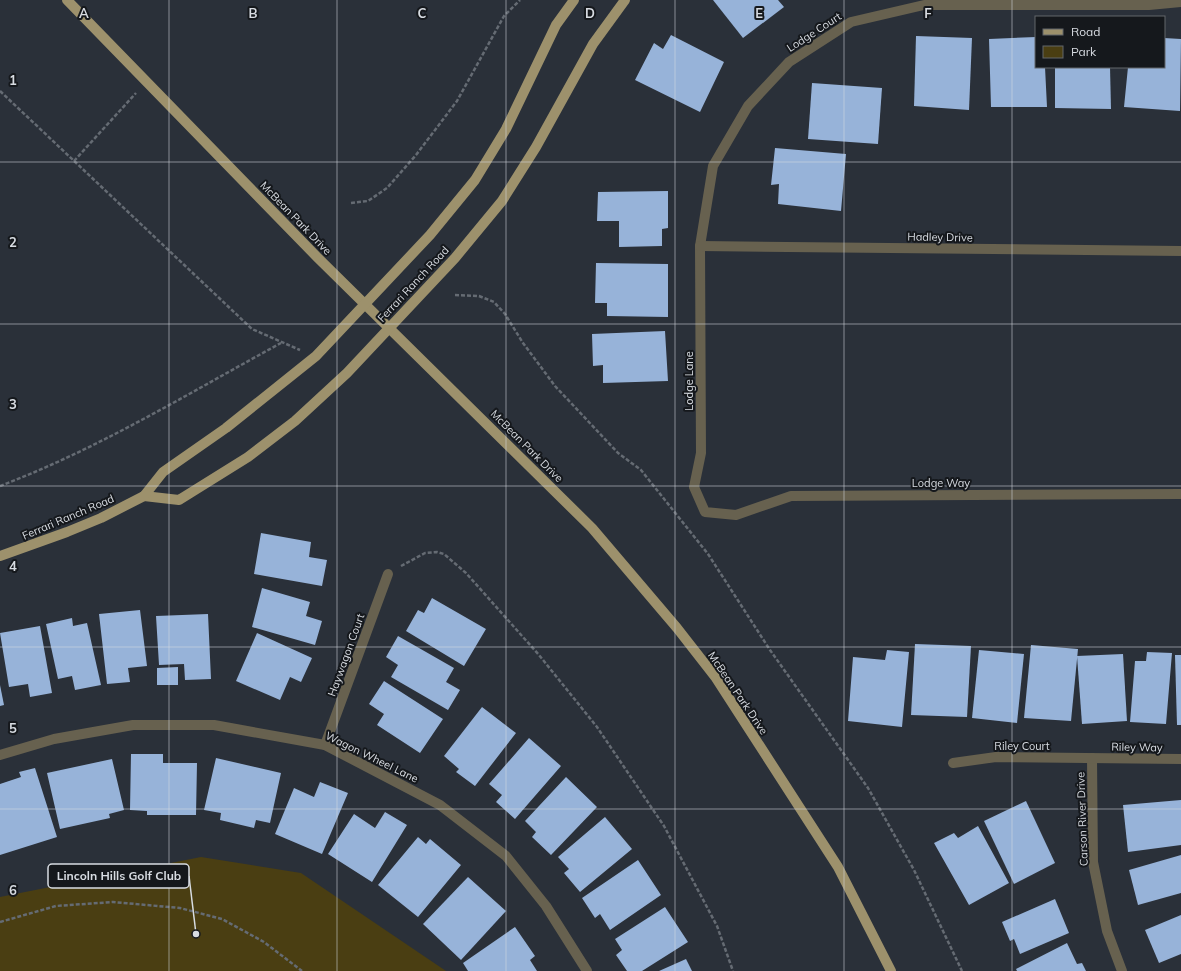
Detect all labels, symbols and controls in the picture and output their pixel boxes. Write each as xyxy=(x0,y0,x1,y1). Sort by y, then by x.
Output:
text: A xyxy=(79,5,89,21)
text: B xyxy=(249,5,258,21)
text: C xyxy=(418,5,427,21)
text: D xyxy=(585,5,595,21)
text: E xyxy=(755,5,763,21)
text: F xyxy=(924,5,932,21)
street label: Lodge Court xyxy=(784,9,844,55)
legend xyxy=(1035,16,1165,68)
text: Road xyxy=(1071,24,1100,39)
text: Park xyxy=(1071,44,1097,59)
text: 1 xyxy=(9,72,17,88)
street label: McBean Park Drive xyxy=(257,178,335,258)
street label: Hadley Drive xyxy=(907,229,973,245)
text: 2 xyxy=(9,234,17,250)
street label: Ferrari Ranch Road xyxy=(374,243,452,325)
street label: Lodge Lane xyxy=(682,351,696,411)
text: 3 xyxy=(9,396,17,412)
street label: McBean Park Drive xyxy=(488,407,566,485)
street label: Lodge Way xyxy=(912,476,970,490)
street label: Ferrari Ranch Road xyxy=(20,491,116,543)
text: 4 xyxy=(9,558,17,574)
street label: Haywagon Court xyxy=(325,612,368,698)
street label: McBean Park Drive xyxy=(705,649,771,737)
text: 5 xyxy=(9,720,17,736)
street label: Wagon Wheel Lane xyxy=(323,728,421,786)
street label: Riley Court xyxy=(994,739,1050,753)
street label: Riley Way xyxy=(1111,740,1163,754)
street label: Carson River Drive xyxy=(1073,772,1091,866)
callout: Lincoln Hills Golf Club xyxy=(48,864,189,888)
text: Lincoln Hills Golf Club xyxy=(57,868,181,883)
text: 6 xyxy=(9,882,17,898)

